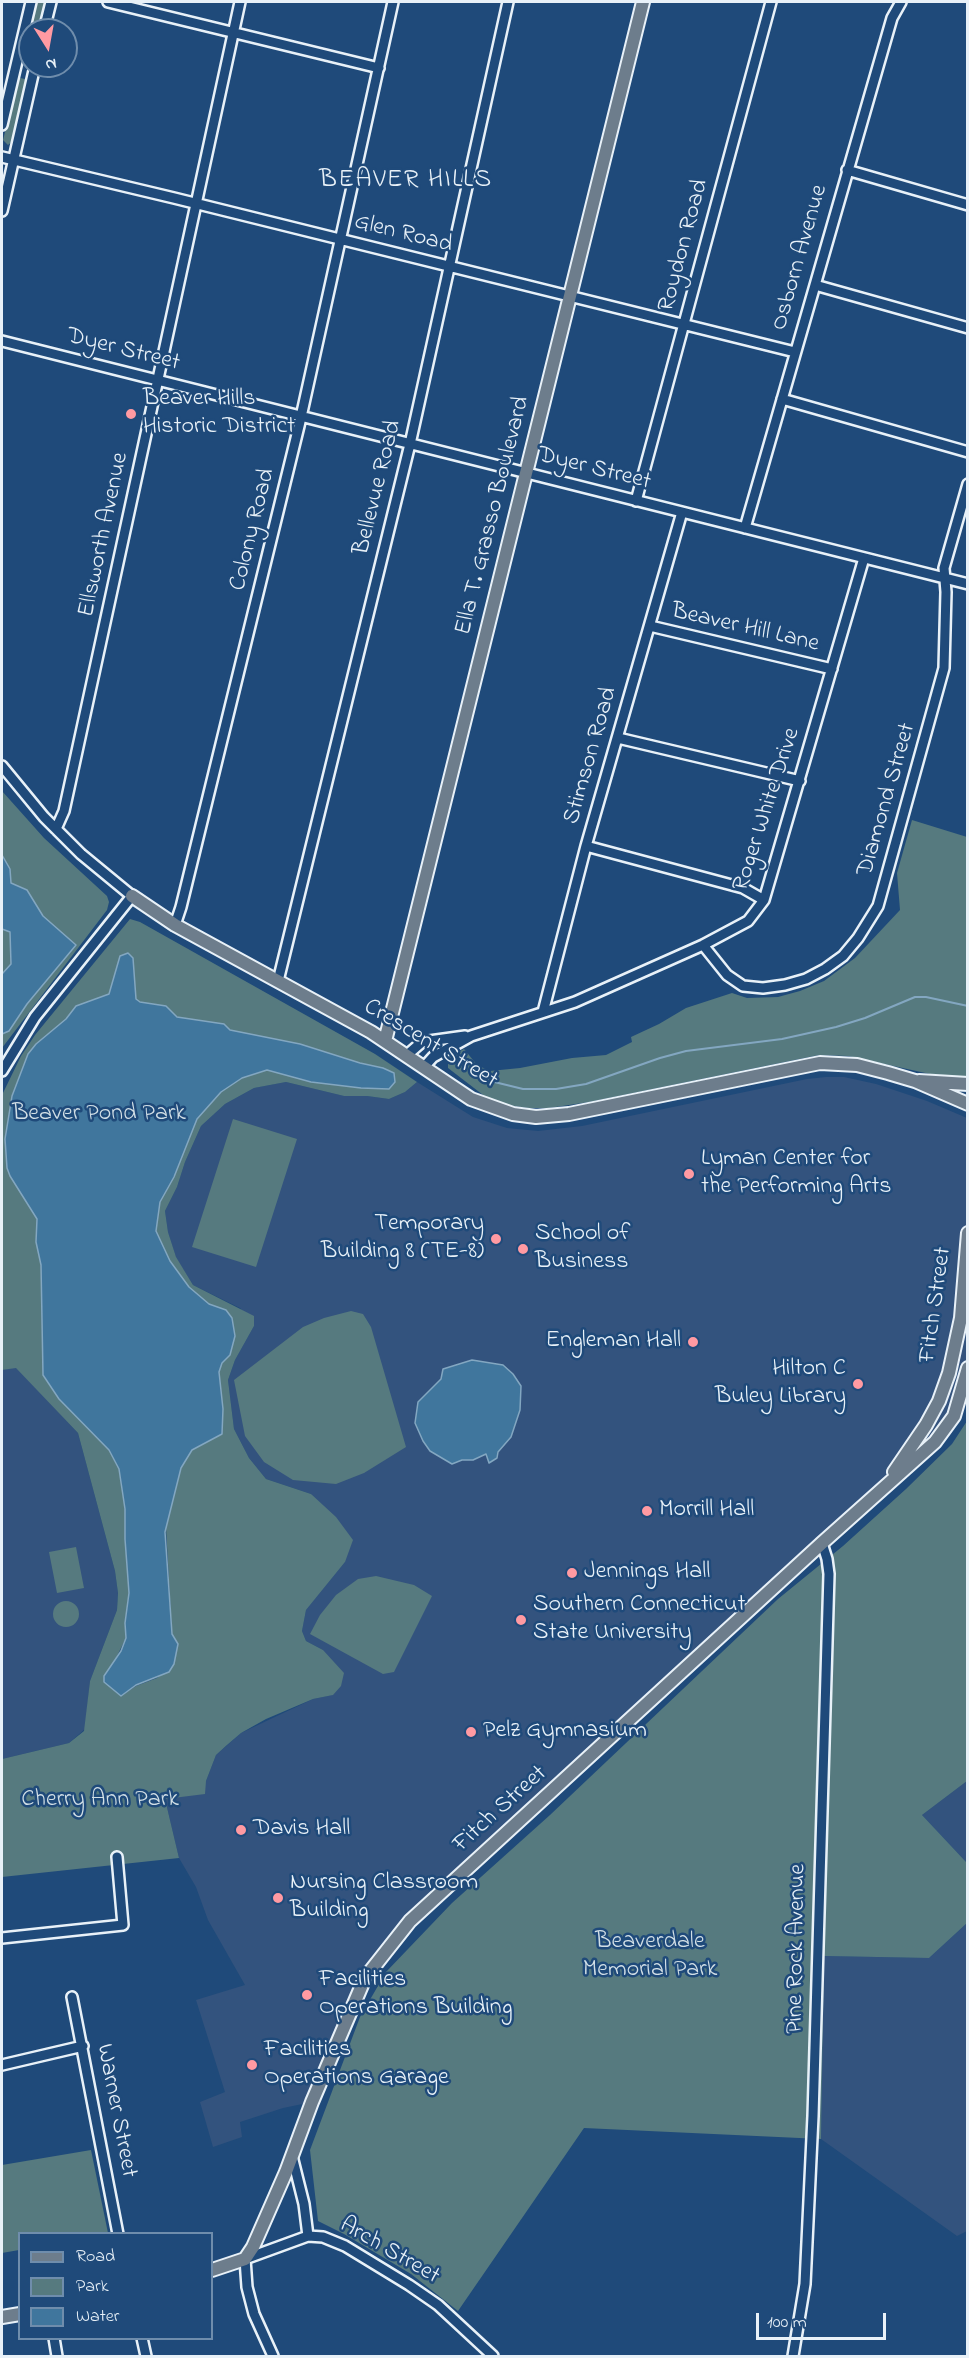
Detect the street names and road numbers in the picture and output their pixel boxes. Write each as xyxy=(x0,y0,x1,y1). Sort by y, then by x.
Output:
street label: Roydon Road xyxy=(654,177,716,315)
street label: Osborn Avenue xyxy=(766,182,836,334)
street label: Glen Road xyxy=(351,209,455,261)
street label: Dyer Street xyxy=(63,323,183,379)
street label: Ella T. Grasso Boulevard xyxy=(450,394,538,638)
street label: Bellevue Road xyxy=(348,418,410,558)
street label: Dyer Street xyxy=(534,442,654,498)
street label: Ellsworth Avenue xyxy=(74,450,136,620)
street label: Colony Road xyxy=(225,466,283,594)
street label: Beaver Hill Lane xyxy=(668,598,822,660)
street label: Stimson Road xyxy=(559,684,625,828)
street label: Diamond Street xyxy=(852,720,924,880)
street label: Roger White Drive xyxy=(728,725,808,895)
street label: Crescent Street xyxy=(358,994,502,1096)
street label: Fitch Street xyxy=(915,1245,959,1365)
street label: Fitch Street xyxy=(448,1760,554,1860)
street label: Pine Rock Avenue xyxy=(782,1864,814,2034)
street label: Warner Street xyxy=(88,2042,142,2180)
street label: Arch Street xyxy=(334,2212,444,2292)

